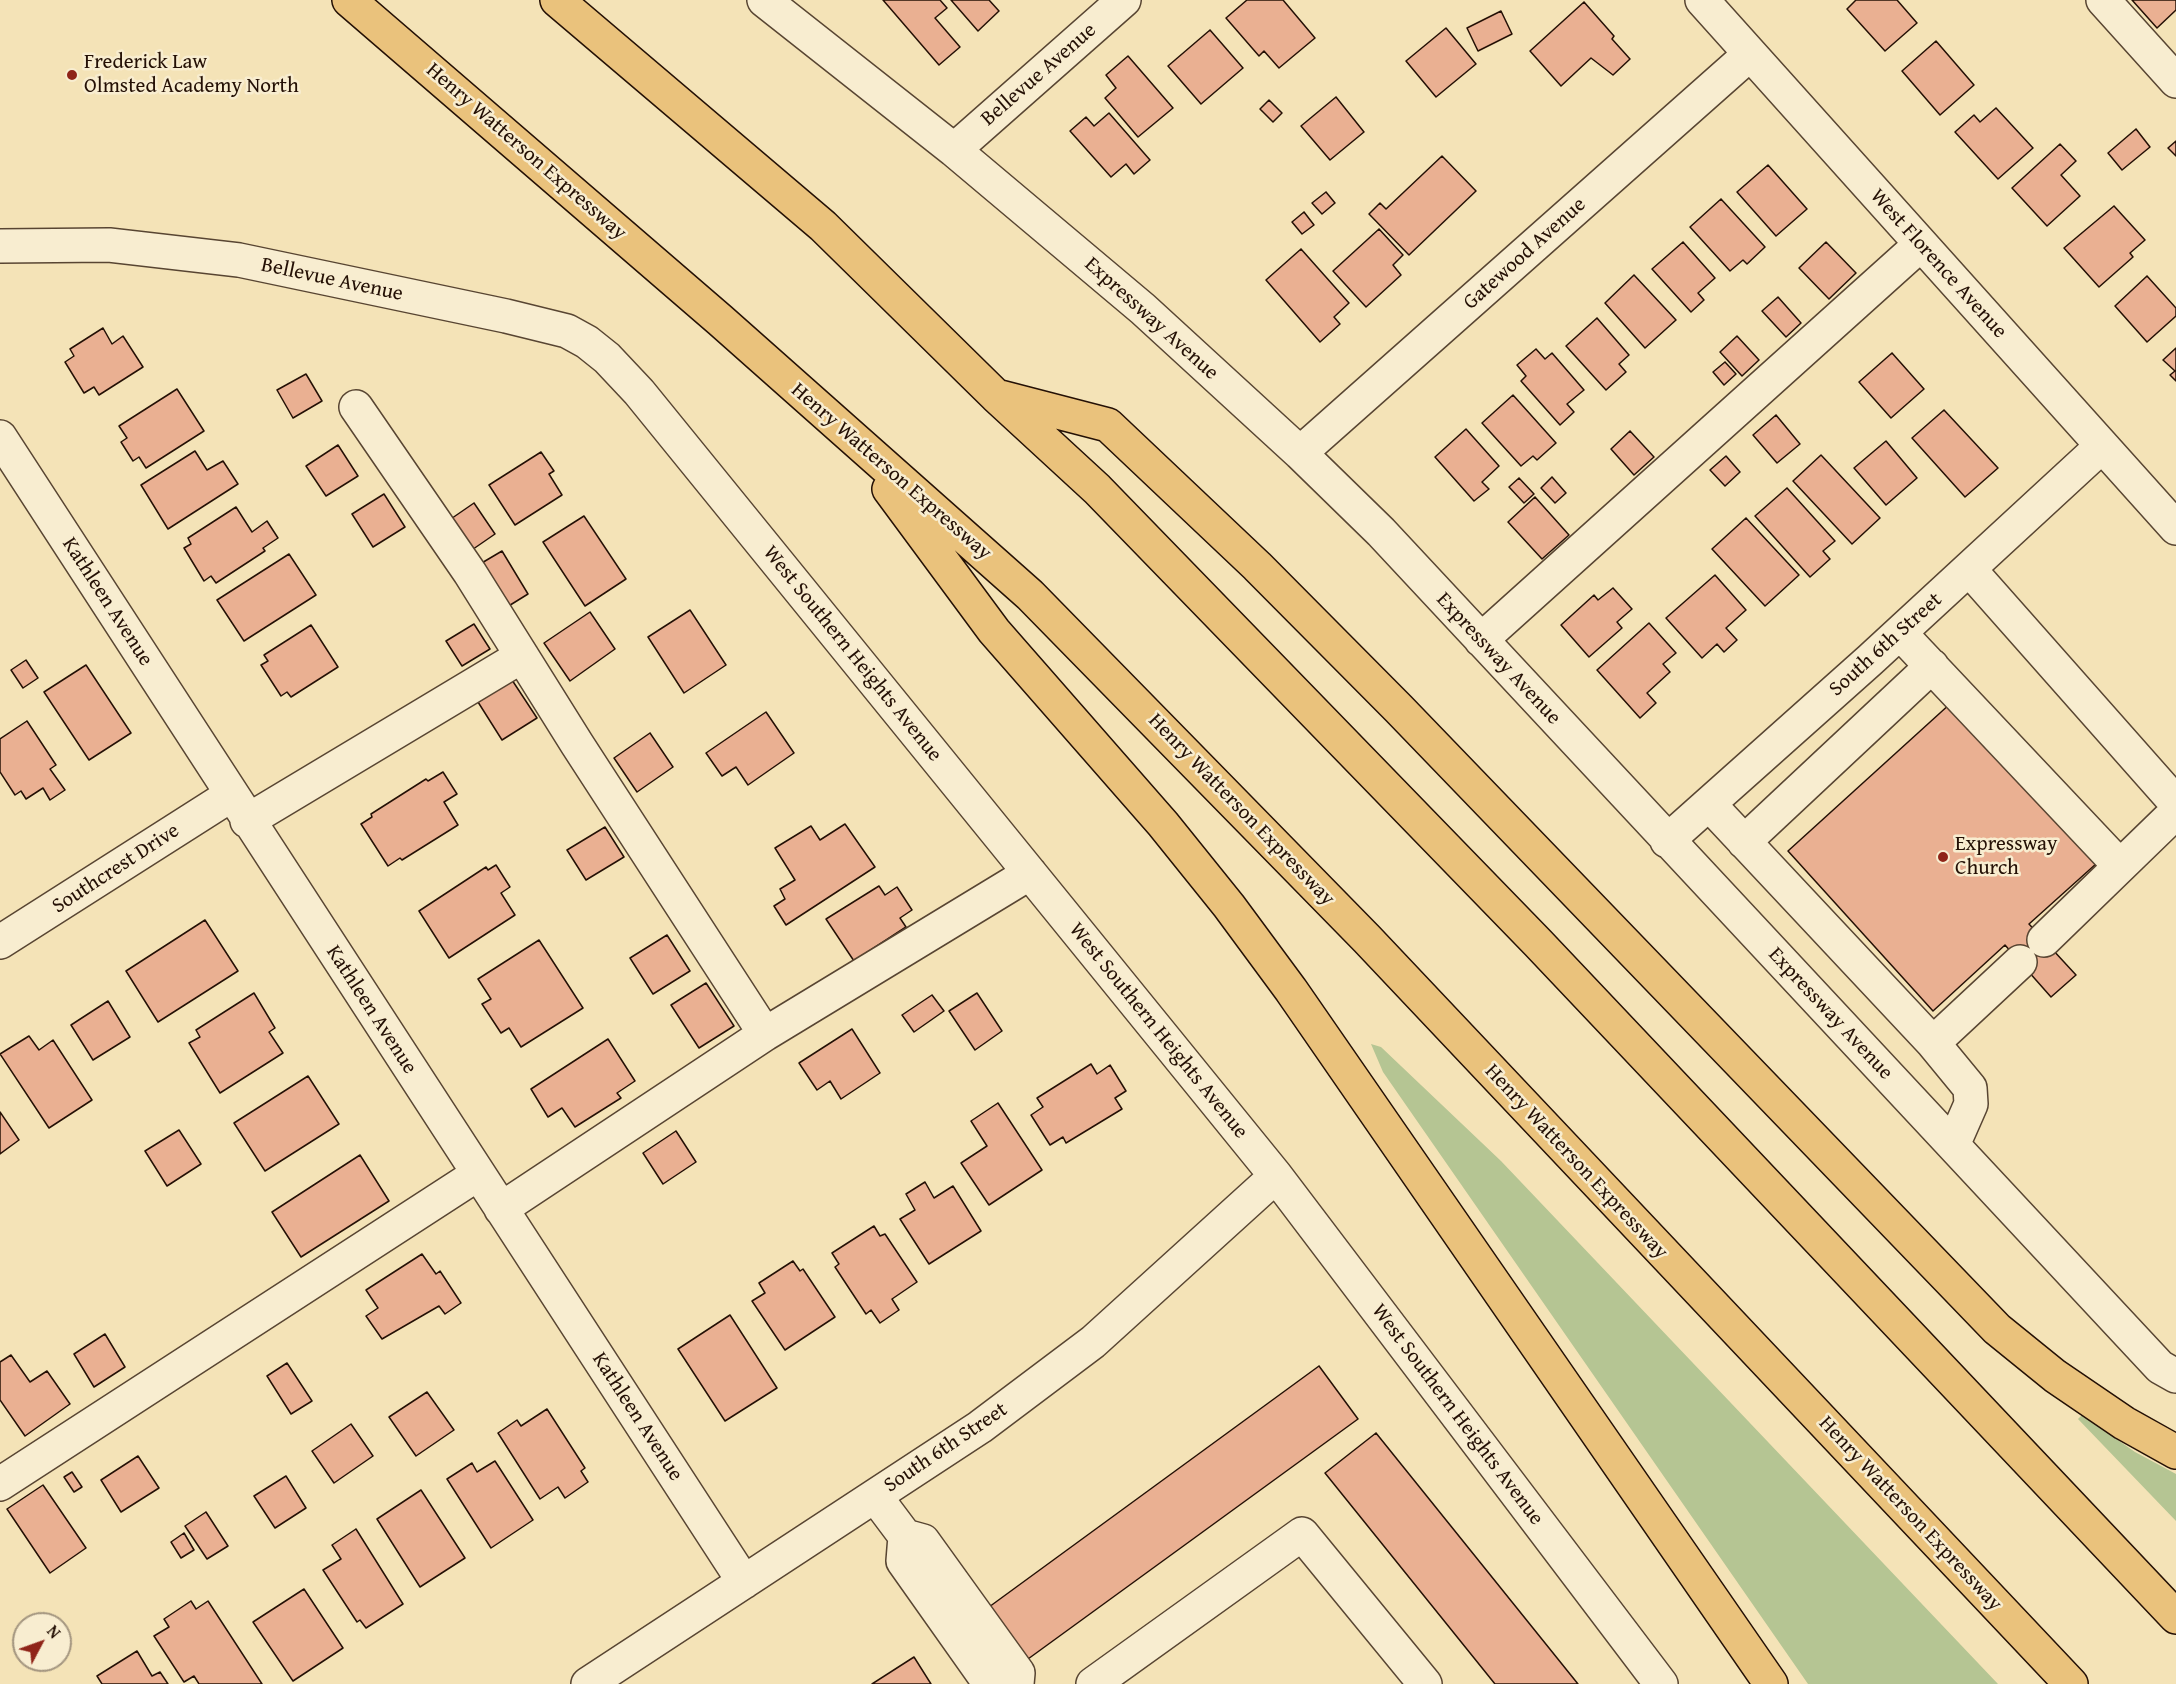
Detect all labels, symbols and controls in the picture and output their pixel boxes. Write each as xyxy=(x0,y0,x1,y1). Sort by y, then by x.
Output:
street label: Bellevue Avenue xyxy=(976,18,1102,132)
place label: Frederick Law Olmsted Academy North xyxy=(84,50,299,100)
street label: Henry Watterson Expressway xyxy=(421,58,631,246)
marker: Frederick Law Olmsted Academy North xyxy=(65,68,79,82)
street label: West Florence Avenue xyxy=(1864,184,2012,344)
street label: Gatewood Avenue xyxy=(1459,192,1591,316)
street label: Expressway Avenue xyxy=(1079,252,1223,386)
street label: Bellevue Avenue xyxy=(259,253,405,307)
street label: Henry Watterson Expressway xyxy=(786,378,996,566)
street label: Kathleen Avenue xyxy=(56,533,158,671)
street label: West Southern Heights Avenue xyxy=(757,541,947,767)
street label: Expressway Avenue xyxy=(1430,588,1566,730)
street label: South 6th Street xyxy=(1824,588,1948,702)
street label: Henry Watterson Expressway xyxy=(1142,709,1340,911)
street label: Southcrest Drive xyxy=(48,819,184,919)
place label: Expressway Church xyxy=(1955,832,2057,882)
marker: Expressway Church xyxy=(1936,850,1950,864)
street label: West Southern Heights Avenue xyxy=(1063,918,1253,1144)
street label: Kathleen Avenue xyxy=(320,941,422,1079)
street label: Expressway Avenue xyxy=(1762,943,1898,1085)
street label: Henry Watterson Expressway xyxy=(1479,1059,1673,1265)
street label: West Southern Heights Avenue xyxy=(1366,1299,1548,1531)
street label: Kathleen Avenue xyxy=(586,1348,688,1486)
street label: South 6th Street xyxy=(880,1398,1012,1498)
street label: Henry Watterson Expressway xyxy=(1813,1411,2007,1617)
north arrow xyxy=(12,1612,72,1672)
text: N xyxy=(42,1620,67,1643)

